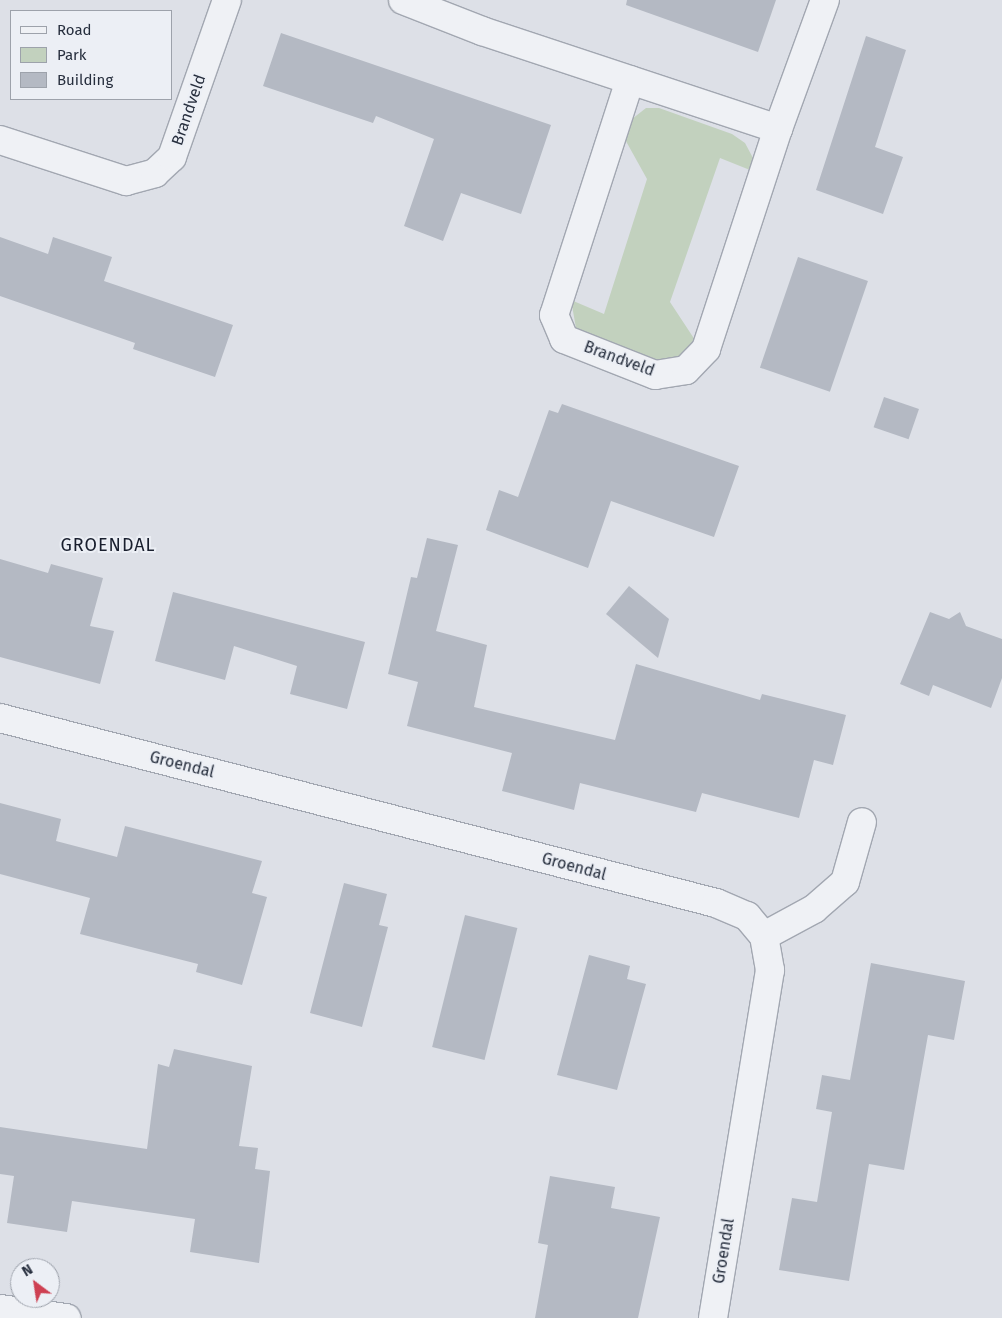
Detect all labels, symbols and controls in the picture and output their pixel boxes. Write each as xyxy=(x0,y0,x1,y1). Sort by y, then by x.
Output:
legend xyxy=(10,10,172,100)
text: Road xyxy=(57,21,92,39)
text: Park xyxy=(57,46,87,64)
text: Building xyxy=(57,71,113,89)
street label: Brandveld xyxy=(168,72,210,148)
street label: Brandveld xyxy=(581,337,657,381)
district label: GROENDAL xyxy=(59,534,157,556)
street label: Groendal xyxy=(148,748,216,782)
street label: Groendal xyxy=(540,849,608,885)
street label: Groendal xyxy=(709,1217,739,1285)
north arrow xyxy=(10,1258,60,1308)
text: N xyxy=(19,1261,36,1280)

